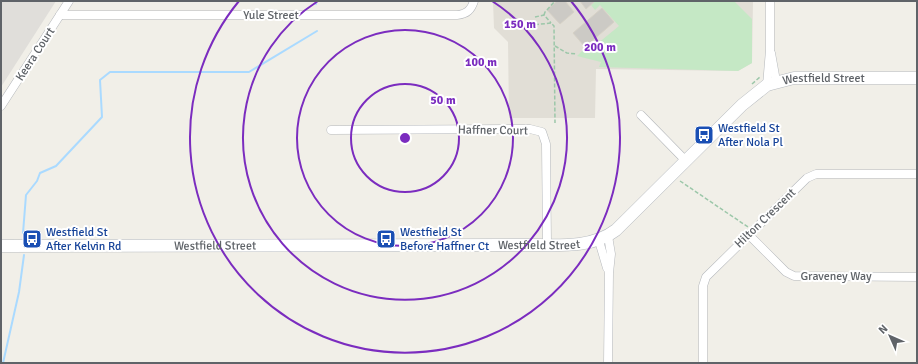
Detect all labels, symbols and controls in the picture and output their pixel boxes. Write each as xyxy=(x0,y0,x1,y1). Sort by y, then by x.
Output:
street label: Yule Street xyxy=(243,8,299,23)
text: 150 m xyxy=(504,17,536,32)
street label: Keera Court xyxy=(13,25,58,84)
text: 200 m xyxy=(584,40,616,55)
text: 100 m xyxy=(465,55,497,70)
street label: Westfield Street xyxy=(781,71,865,89)
text: 50 m xyxy=(430,93,456,108)
place label: Westfield St After Nola Pl xyxy=(718,121,783,150)
street label: Haffner Court xyxy=(458,122,528,139)
bus stop icon: Westfield St After Nola Pl xyxy=(693,124,715,146)
centre of rings xyxy=(398,131,412,145)
street label: Hilton Crescent xyxy=(732,185,799,251)
place label: Westfield St After Kelvin Rd xyxy=(46,225,121,254)
place label: Westfield St Before Haffner Ct xyxy=(400,225,489,254)
bus stop icon: Westfield St After Kelvin Rd xyxy=(21,228,43,250)
bus stop icon: Westfield St Before Haffner Ct xyxy=(375,228,397,250)
street label: Westfield Street xyxy=(498,237,581,253)
street label: Westfield Street xyxy=(174,239,256,254)
street label: Graveney Way xyxy=(800,269,872,284)
north arrow xyxy=(870,316,910,356)
text: N xyxy=(876,322,891,337)

